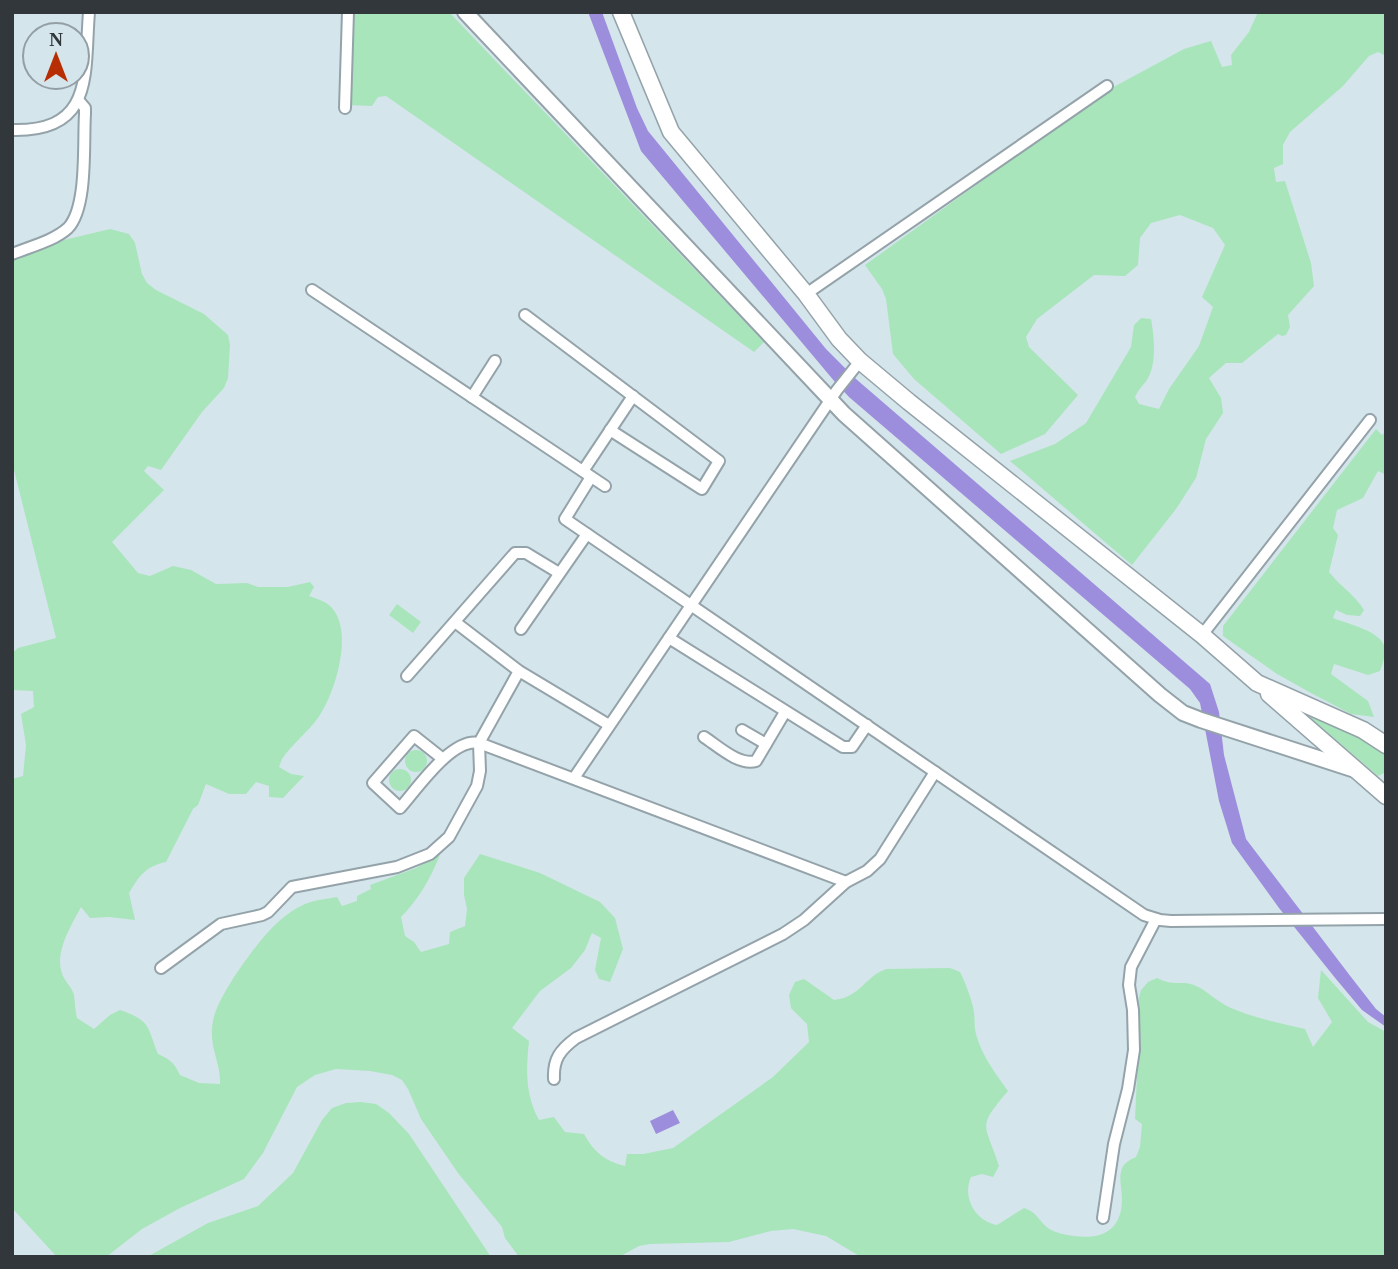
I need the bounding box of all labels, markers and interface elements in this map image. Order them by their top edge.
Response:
north arrow [21,21,91,91]
text: N [49,29,63,50]

